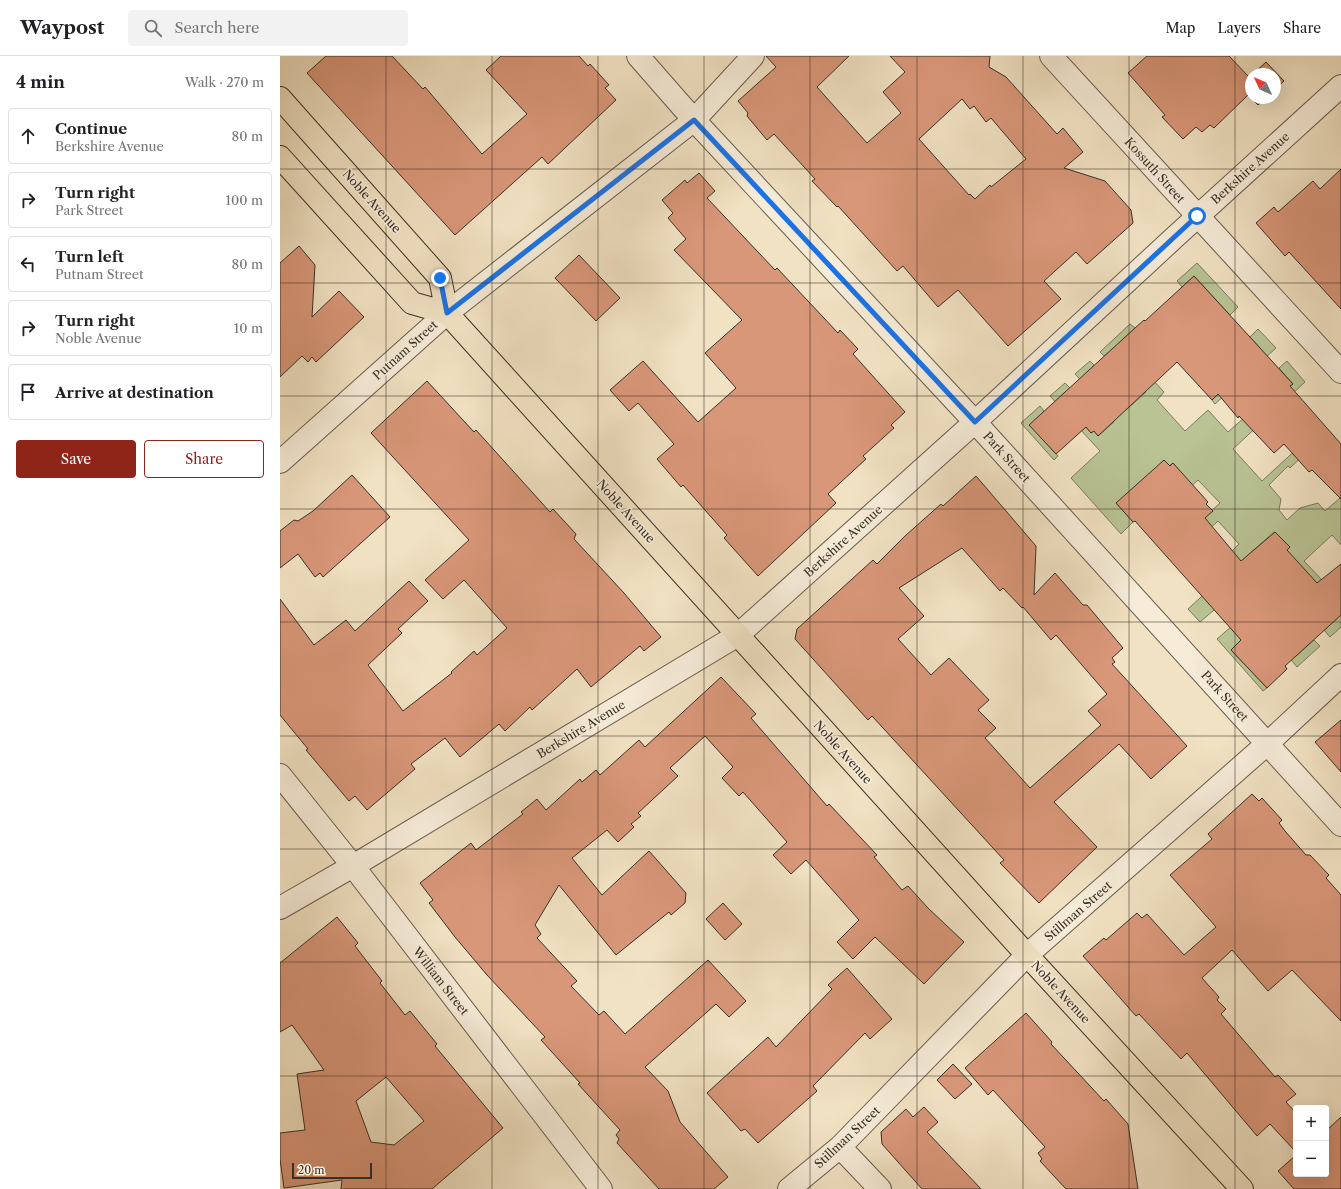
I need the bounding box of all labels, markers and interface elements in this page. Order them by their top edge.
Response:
search box [128,10,408,46]
text: Waypost [20,16,104,39]
icon: search [142,17,164,39]
text: Search here [174,18,259,37]
text: Map [1165,19,1195,37]
text: Layers [1217,19,1261,37]
text: Share [1283,19,1321,37]
north arrow [1245,68,1281,104]
text: 4 min [16,72,65,92]
text: Walk · 270 m [185,74,264,90]
text: Continue [55,119,127,138]
icon: ahead [17,125,39,147]
text: 80 m [231,128,263,144]
street label: Berkshire Avenue [1208,129,1293,207]
street label: Kossuth Street [1122,134,1189,206]
text: Berkshire Avenue [55,138,164,154]
street label: Noble Avenue [340,166,404,236]
text: Turn right [55,183,135,202]
icon: right [17,189,39,211]
text: 100 m [225,192,263,208]
text: Park Street [55,202,123,218]
route start [1188,207,1206,225]
text: Turn left [55,247,124,266]
icon: left [17,253,39,275]
text: 80 m [231,256,263,272]
text: Putnam Street [55,266,144,282]
route end [431,269,449,287]
text: Turn right [55,311,135,330]
icon: right [17,317,39,339]
street label: Putnam Street [370,317,441,383]
text: 10 m [234,320,263,336]
text: Noble Avenue [55,330,142,346]
icon: arrive [17,381,39,403]
text: Arrive at destination [55,383,214,402]
street label: Park Street [980,429,1034,486]
button: Save [16,440,136,478]
button: Share [144,440,264,478]
street label: Noble Avenue [594,476,658,546]
street label: Berkshire Avenue [801,502,886,580]
street label: Park Street [1198,668,1252,725]
street label: Berkshire Avenue [534,697,628,761]
street label: Noble Avenue [811,717,875,787]
street label: Stillman Street [1041,877,1115,944]
street label: William Street [409,943,473,1019]
street label: Noble Avenue [1028,958,1094,1027]
street label: Stillman Street [811,1102,884,1171]
map controls [1293,1105,1329,1177]
button: + [1293,1105,1329,1141]
button: − [1293,1141,1329,1177]
scale bar [292,1161,372,1180]
text: 20 m [298,1163,324,1177]

